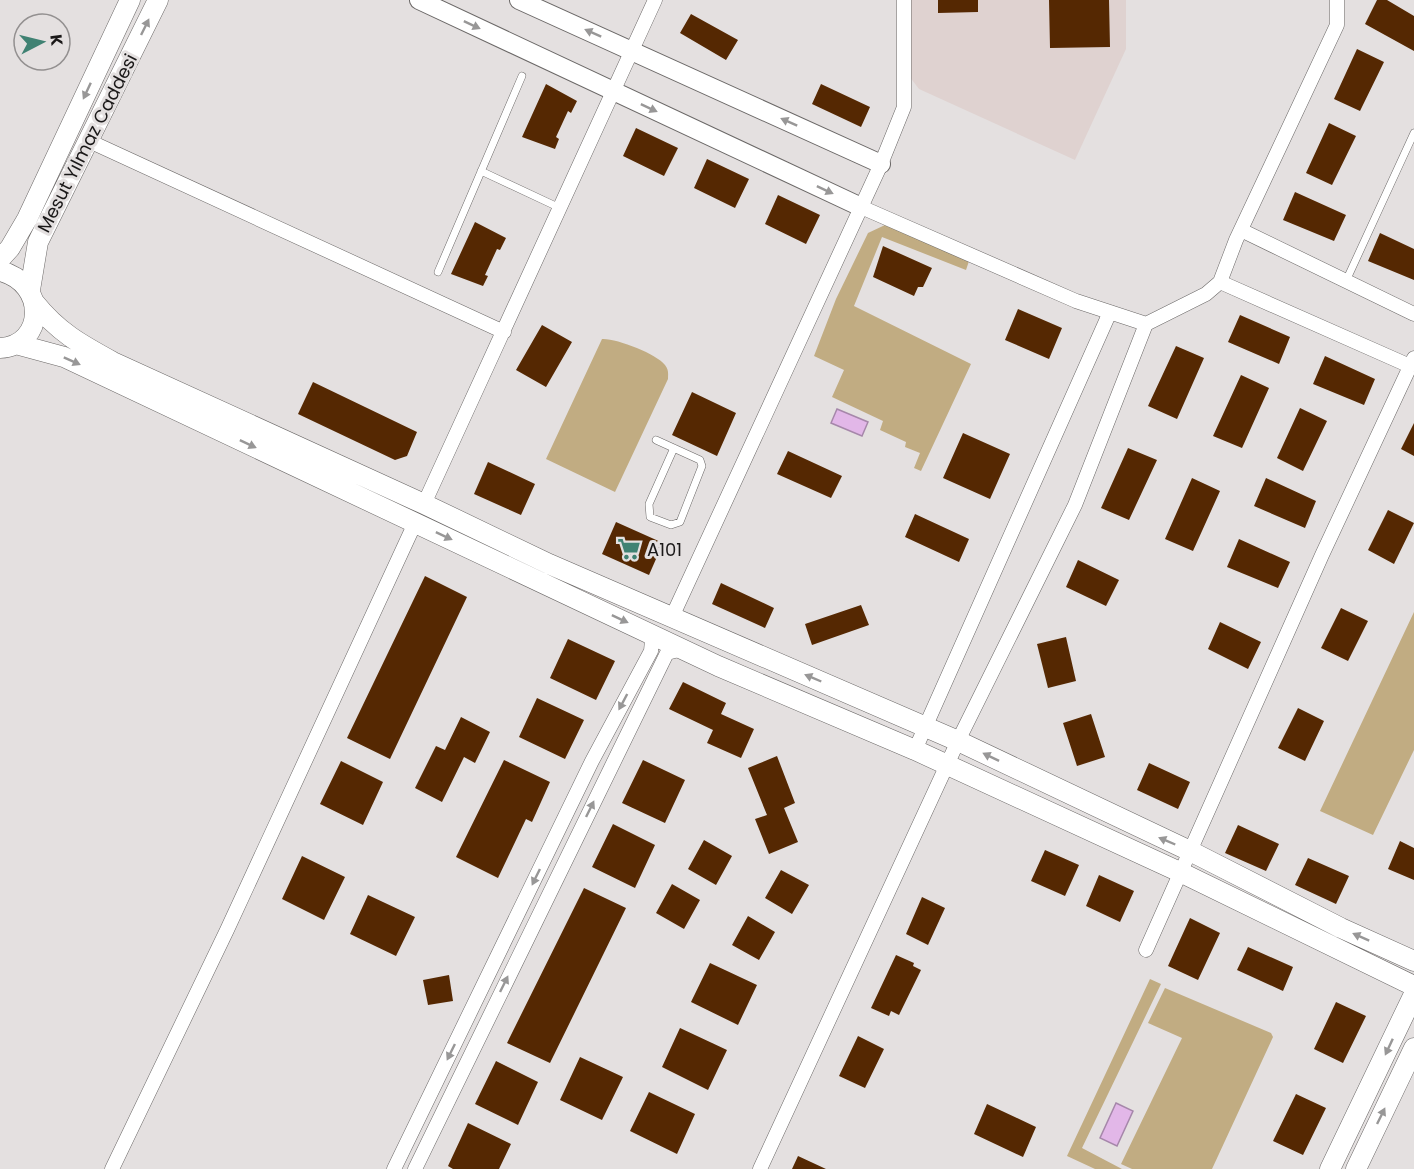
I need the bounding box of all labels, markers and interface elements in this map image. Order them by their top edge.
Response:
north arrow [12,12,72,72]
one-way arrow [141,18,150,35]
one-way arrow [464,21,481,30]
one-way arrow [584,29,601,38]
text: K [44,33,68,47]
street label: Mesut Yılmaz Caddesi [31,49,143,237]
one-way arrow [83,82,92,99]
one-way arrow [640,103,657,112]
one-way arrow [781,118,798,127]
one-way arrow [817,186,834,195]
one-way arrow [63,357,80,366]
one-way arrow [240,440,257,449]
one-way arrow [435,532,452,541]
supermarket icon: A101 [616,536,642,562]
place label: A101 [647,537,682,562]
one-way arrow [612,615,629,624]
one-way arrow [804,674,821,683]
one-way arrow [619,694,628,711]
one-way arrow [983,753,1000,762]
one-way arrow [585,800,595,817]
one-way arrow [1158,836,1176,846]
one-way arrow [531,868,541,885]
one-way arrow [1351,932,1369,942]
one-way arrow [500,975,509,992]
one-way arrow [1384,1038,1393,1055]
one-way arrow [446,1044,455,1061]
one-way arrow [1376,1108,1386,1125]

